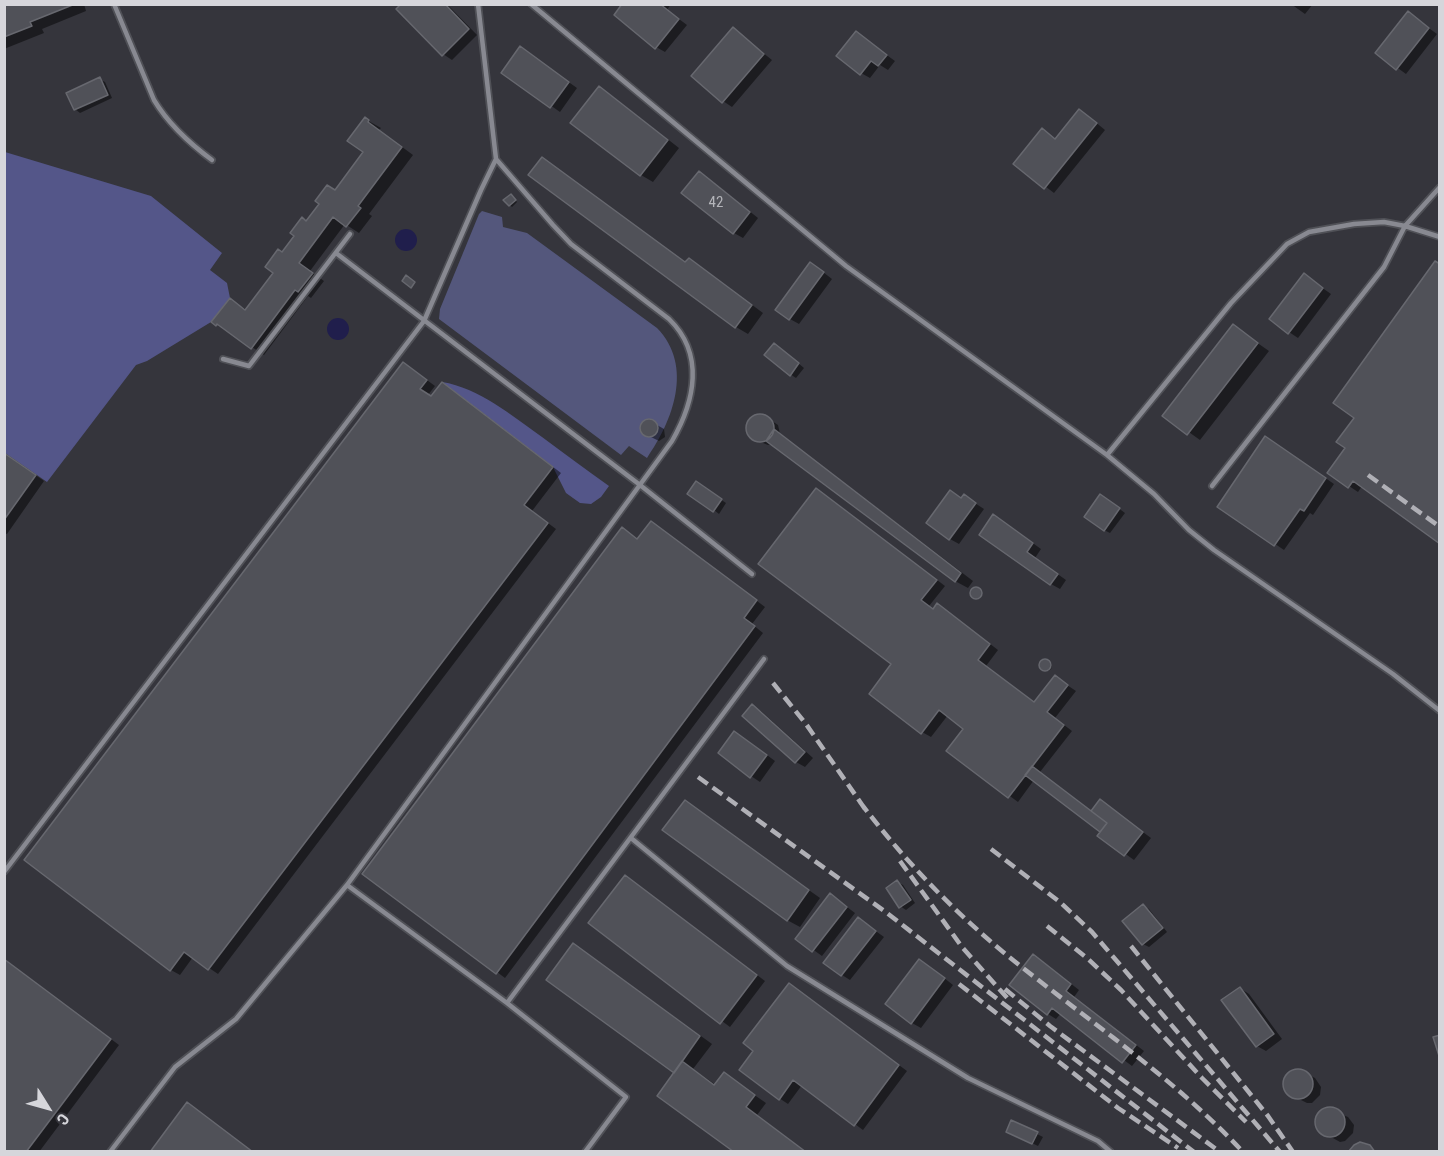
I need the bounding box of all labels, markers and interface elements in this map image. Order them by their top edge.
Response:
house number: 42 [709,194,723,212]
north arrow [18,1078,78,1138]
text: С [52,1110,73,1128]

